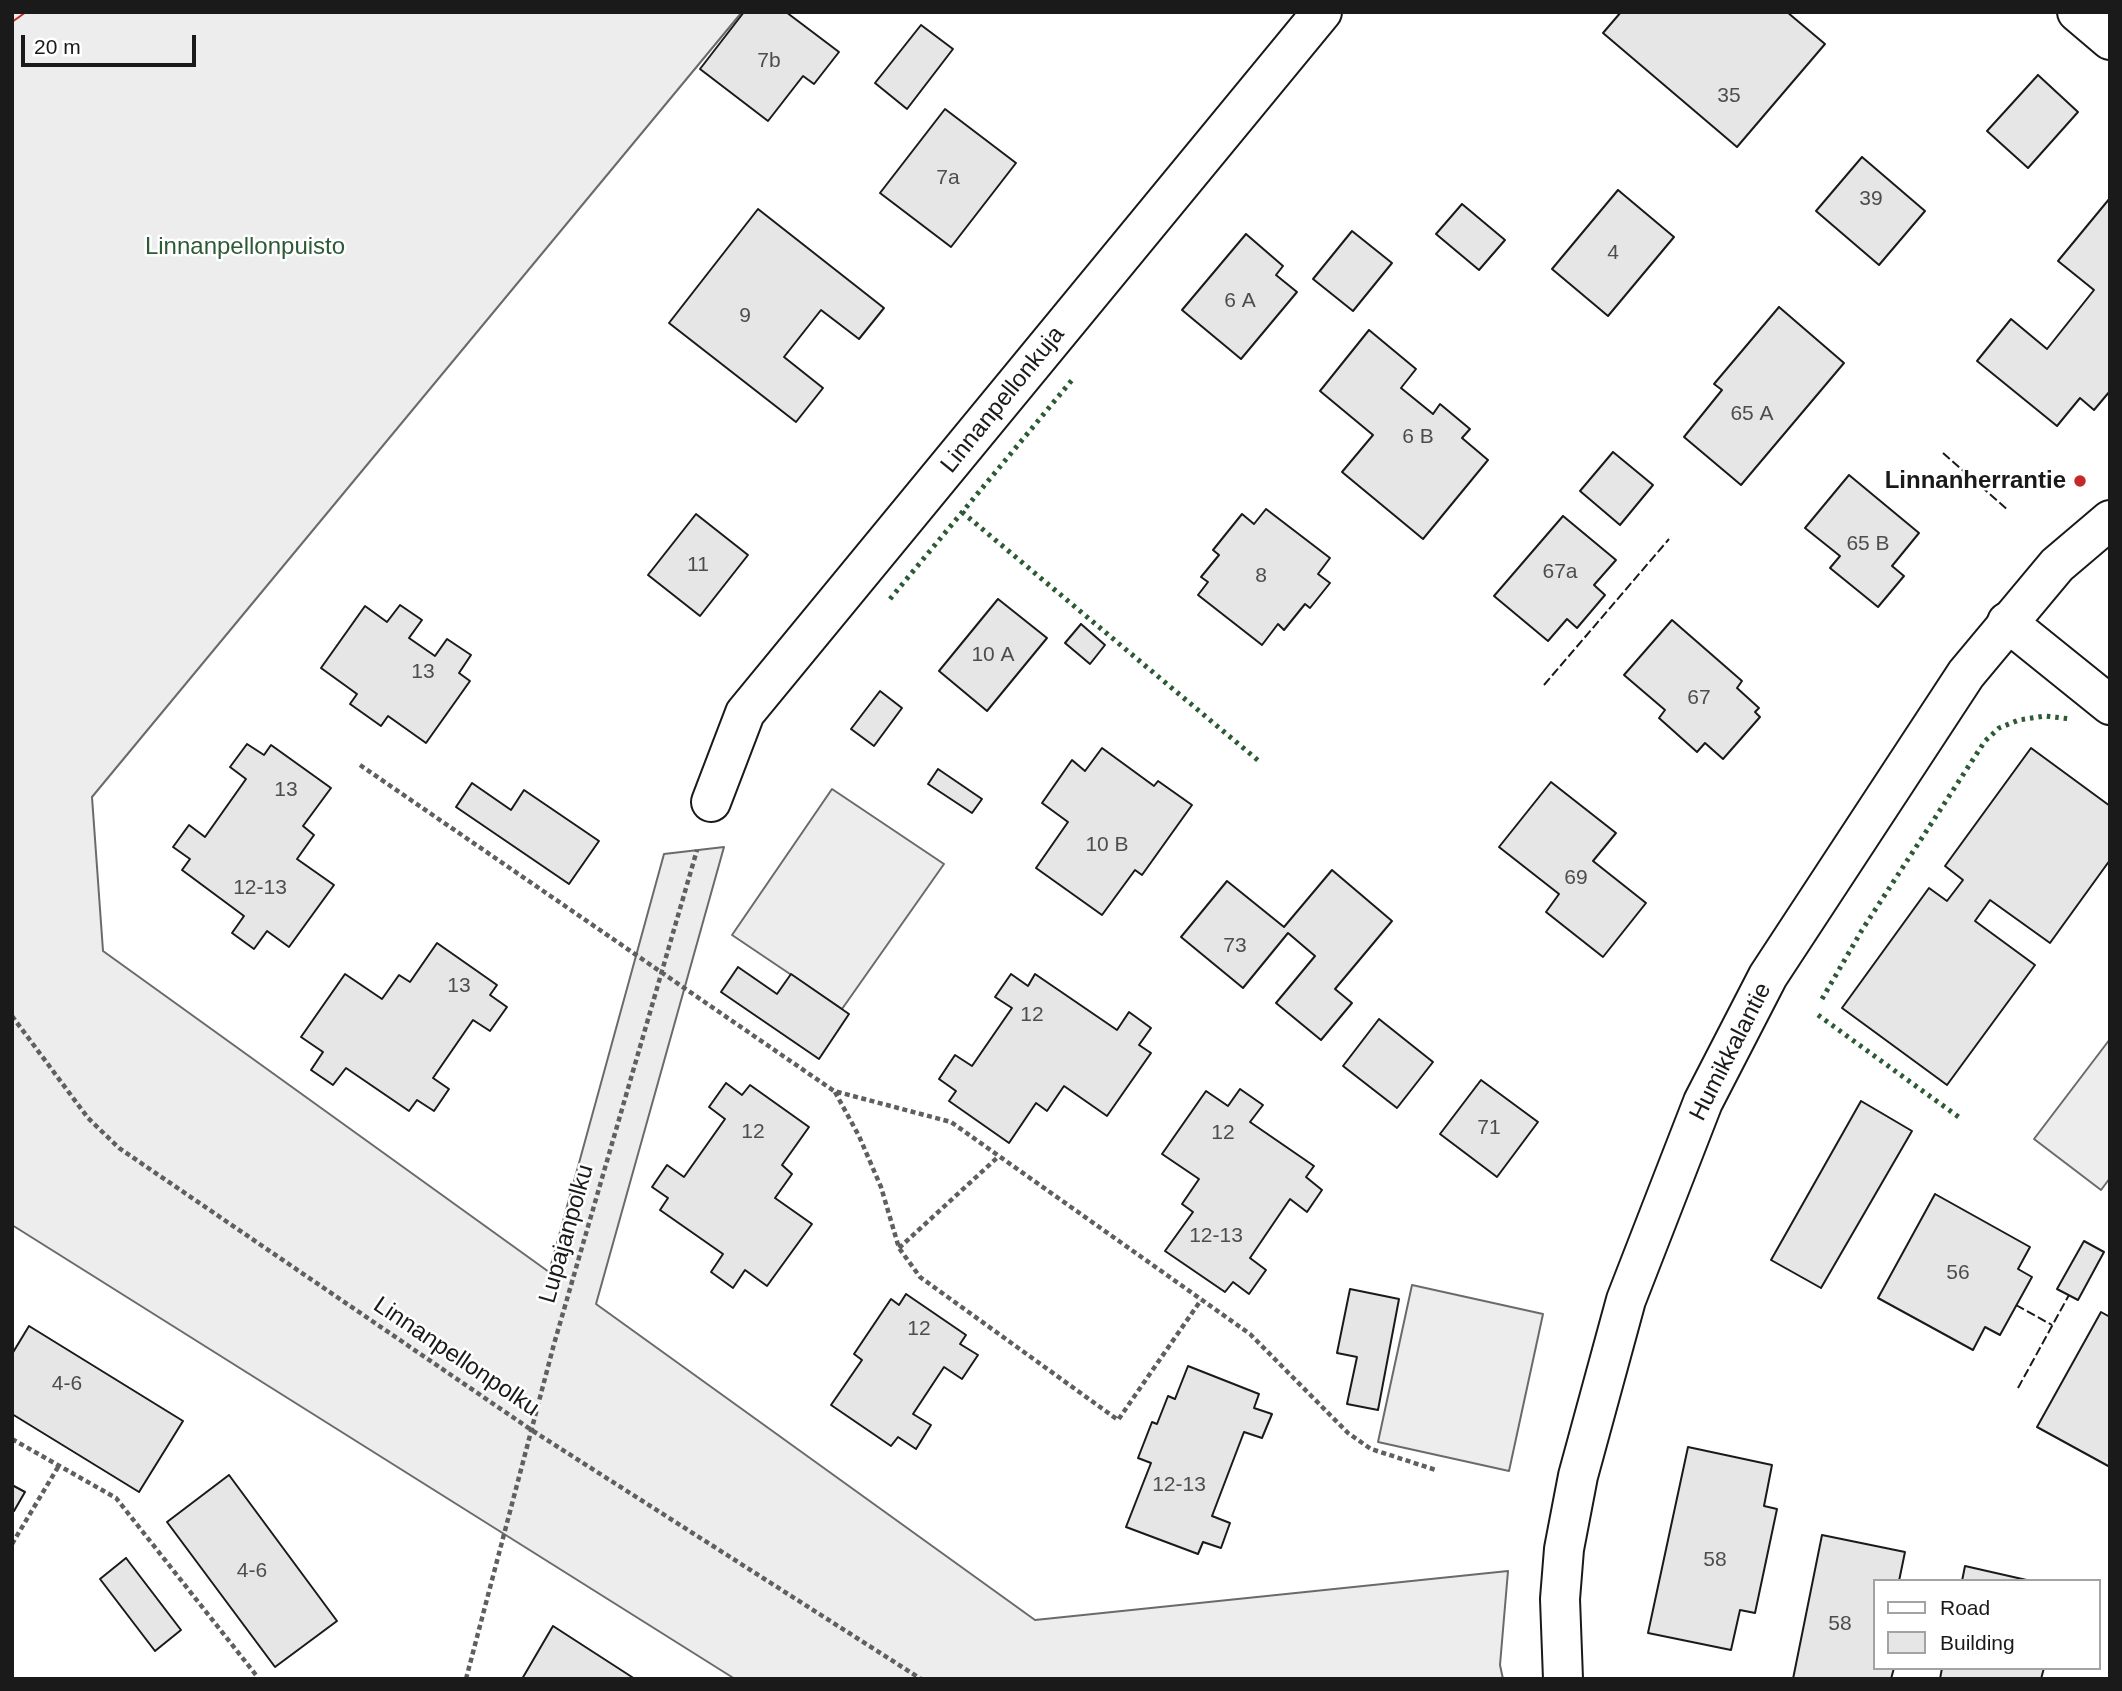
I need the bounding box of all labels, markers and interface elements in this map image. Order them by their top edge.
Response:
scale bar [24,21,200,65]
text: 20 m [34,35,81,58]
house number: 7b [757,48,781,74]
house number: 35 [1717,83,1741,109]
house number: 7a [936,165,960,191]
house number: 39 [1859,186,1883,212]
park label: Linnanpellonpuisto [145,233,345,261]
house number: 4 [1607,240,1619,266]
house number: 6 A [1224,288,1256,314]
house number: 9 [739,303,751,329]
street label: Linnanpellonkuja [935,321,1071,479]
house number: 65 A [1730,401,1774,427]
house number: 6 B [1402,424,1434,450]
place label: Linnanherrantie [1885,467,2066,495]
marker: Linnanherrantie [2072,473,2088,489]
house number: 65 B [1846,531,1890,557]
house number: 11 [687,552,709,578]
house number: 67a [1542,559,1578,585]
house number: 8 [1255,563,1267,589]
house number: 10 A [971,642,1015,668]
house number: 13 [411,659,435,685]
house number: 67 [1687,685,1711,711]
house number: 13 [274,777,298,803]
house number: 10 B [1085,832,1129,858]
house number: 69 [1564,865,1588,891]
house number: 12-13 [233,875,287,901]
house number: 73 [1223,933,1247,959]
house number: 13 [447,973,471,999]
street label: Humikkalantie [1684,978,1778,1126]
house number: 12 [1020,1002,1044,1028]
house number: 71 [1477,1115,1501,1141]
house number: 12 [741,1119,765,1145]
house number: 12 [1211,1120,1235,1146]
street label: Lupajanpolku [533,1161,601,1307]
house number: 12-13 [1189,1223,1243,1249]
house number: 56 [1946,1260,1970,1286]
street label: Linnanpellonpolku [368,1291,544,1423]
house number: 12 [907,1316,931,1342]
house number: 4-6 [52,1371,82,1397]
house number: 12-13 [1152,1472,1206,1498]
house number: 58 [1703,1547,1727,1573]
house number: 4-6 [237,1558,267,1584]
legend [1874,1579,2101,1670]
text: Road [1940,1596,1990,1619]
house number: 58 [1828,1611,1852,1637]
text: Building [1940,1631,2015,1654]

